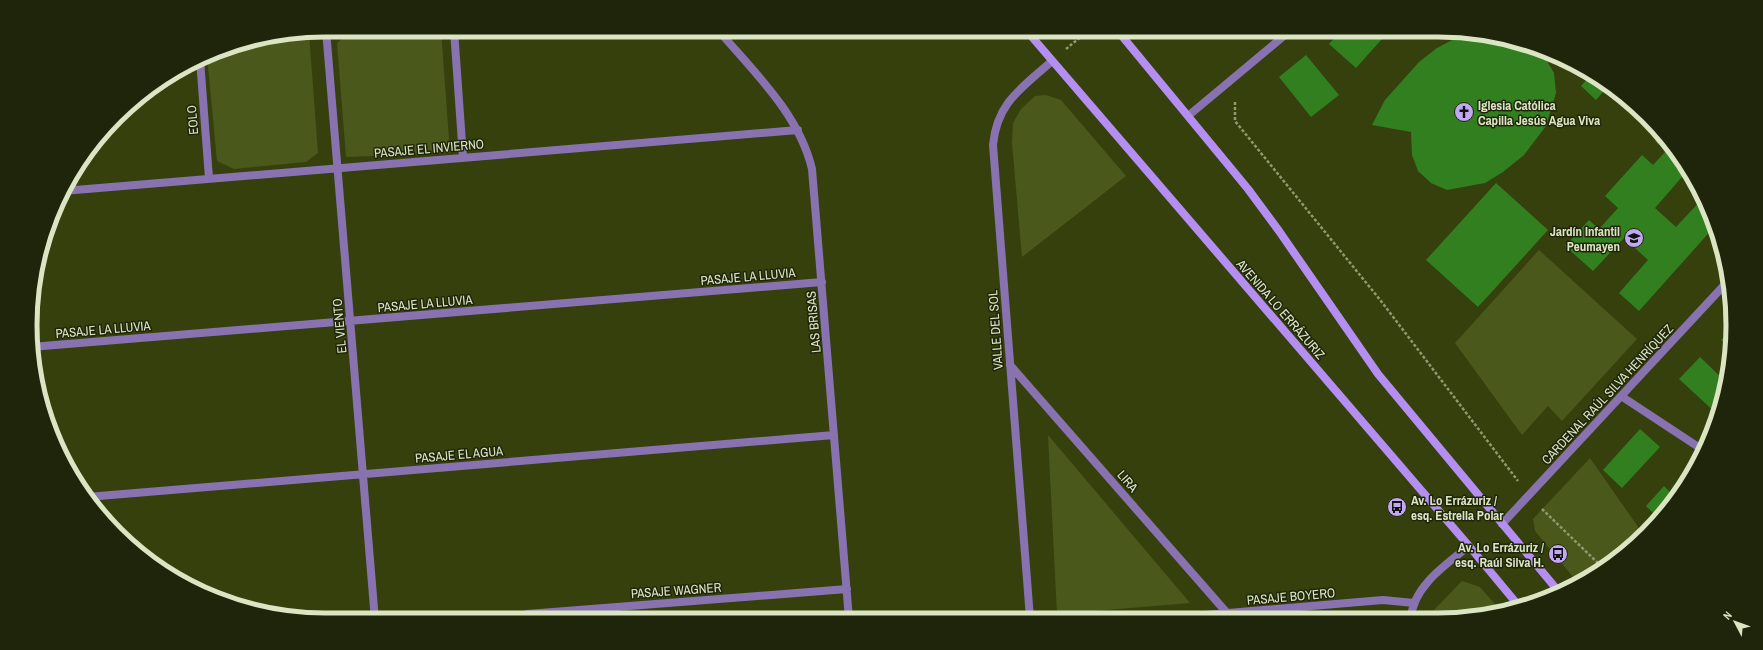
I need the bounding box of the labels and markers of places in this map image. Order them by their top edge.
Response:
place label: Iglesia Católica Capilla Jesús Agua Viva [1478,97,1600,129]
church icon: Iglesia Católica Capilla Jesús Agua Viva [1453,101,1475,123]
place label: Jardín Infantil Peumayen [1550,223,1620,255]
school or university icon: Jardín Infantil Peumayen [1623,227,1645,249]
place label: Av. Lo Errázuriz / esq. Estrella Polar [1411,492,1504,524]
bus stop icon: Av. Lo Errázuriz / esq. Estrella Polar [1386,496,1408,518]
place label: Av. Lo Errázuriz / esq. Raúl Silva H. [1455,539,1544,571]
bus stop icon: Av. Lo Errázuriz / esq. Raúl Silva H. [1547,543,1569,565]

